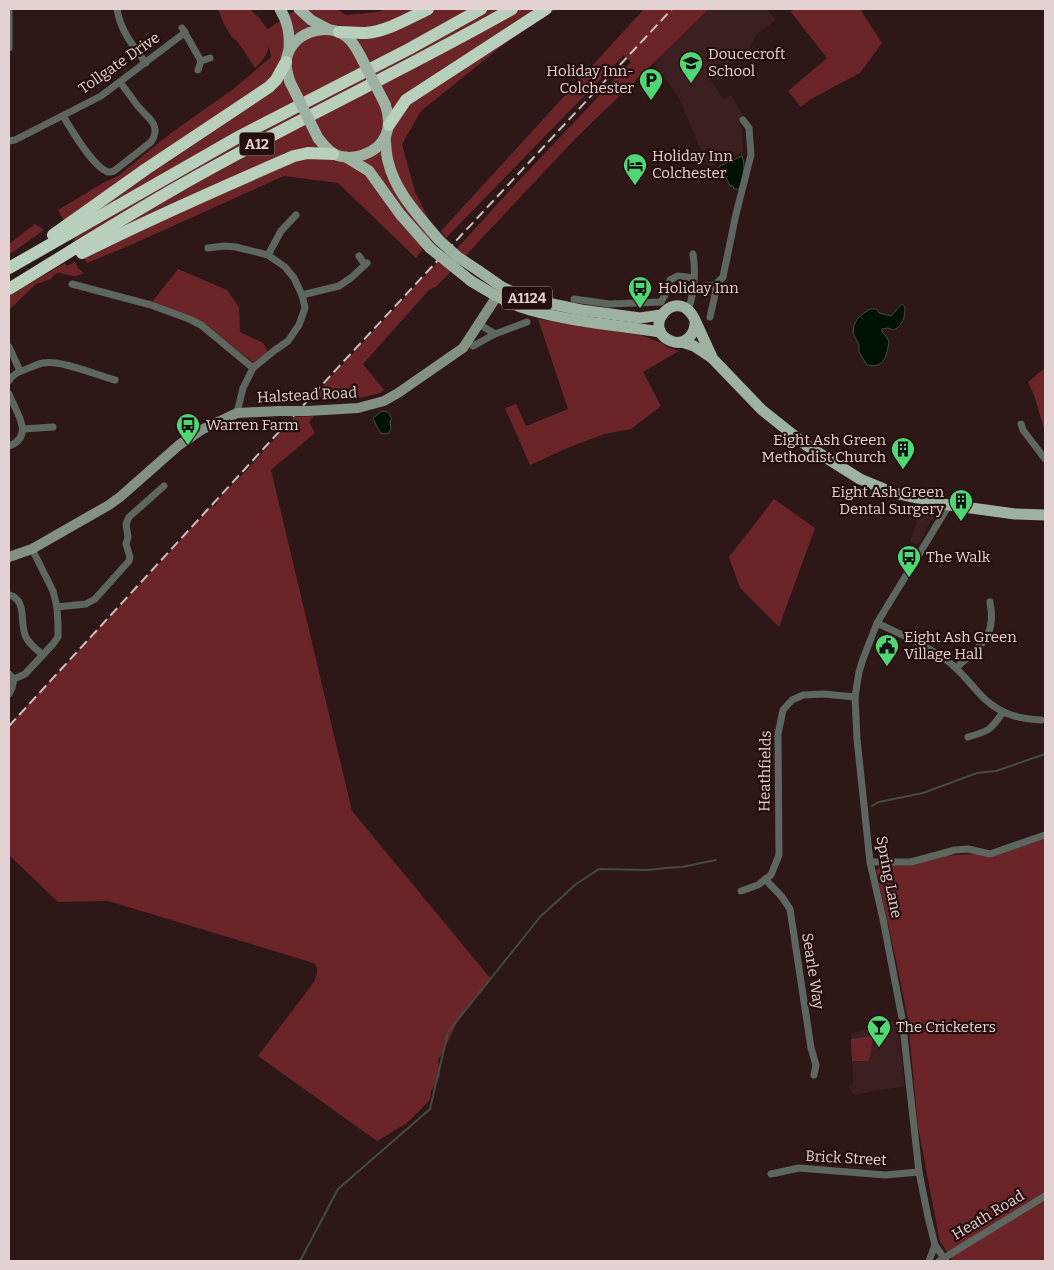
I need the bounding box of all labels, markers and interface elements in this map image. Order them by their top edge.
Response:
street label: Tollgate Drive [75,28,163,98]
place label: Doucecroft School [708,45,786,80]
school or university icon: Doucecroft School [678,50,704,84]
place label: Holiday Inn- Colchester [546,62,634,97]
parking icon: Holiday Inn- Colchester [638,67,664,101]
road number: A12 [240,132,274,156]
place label: Holiday Inn Colchester [652,147,733,182]
hotel icon: Holiday Inn Colchester [622,152,648,186]
bus stop icon: Holiday Inn [627,275,653,309]
place label: Holiday Inn [658,279,739,297]
road number: A1124 [502,286,552,310]
street label: Halstead Road [256,383,358,407]
bus stop icon: Warren Farm [175,412,201,446]
place label: Warren Farm [206,416,299,434]
place label: Eight Ash Green Methodist Church [762,431,887,466]
building icon: Eight Ash Green Methodist Church [890,436,916,470]
place label: Eight Ash Green Dental Surgery [831,483,944,518]
building icon: Eight Ash Green Dental Surgery [948,488,974,522]
bus stop icon: The Walk [896,544,922,578]
place label: The Walk [926,548,991,566]
place label: Eight Ash Green Village Hall [904,628,1017,663]
public building icon: Eight Ash Green Village Hall [874,633,900,667]
street label: Heathfields [755,730,775,812]
street label: Spring Lane [872,834,906,920]
street label: Searle Way [798,932,828,1010]
bar icon: The Cricketers [866,1014,892,1048]
place label: The Cricketers [896,1018,996,1036]
street label: Brick Street [805,1147,888,1169]
street label: Heath Road [949,1186,1027,1244]

